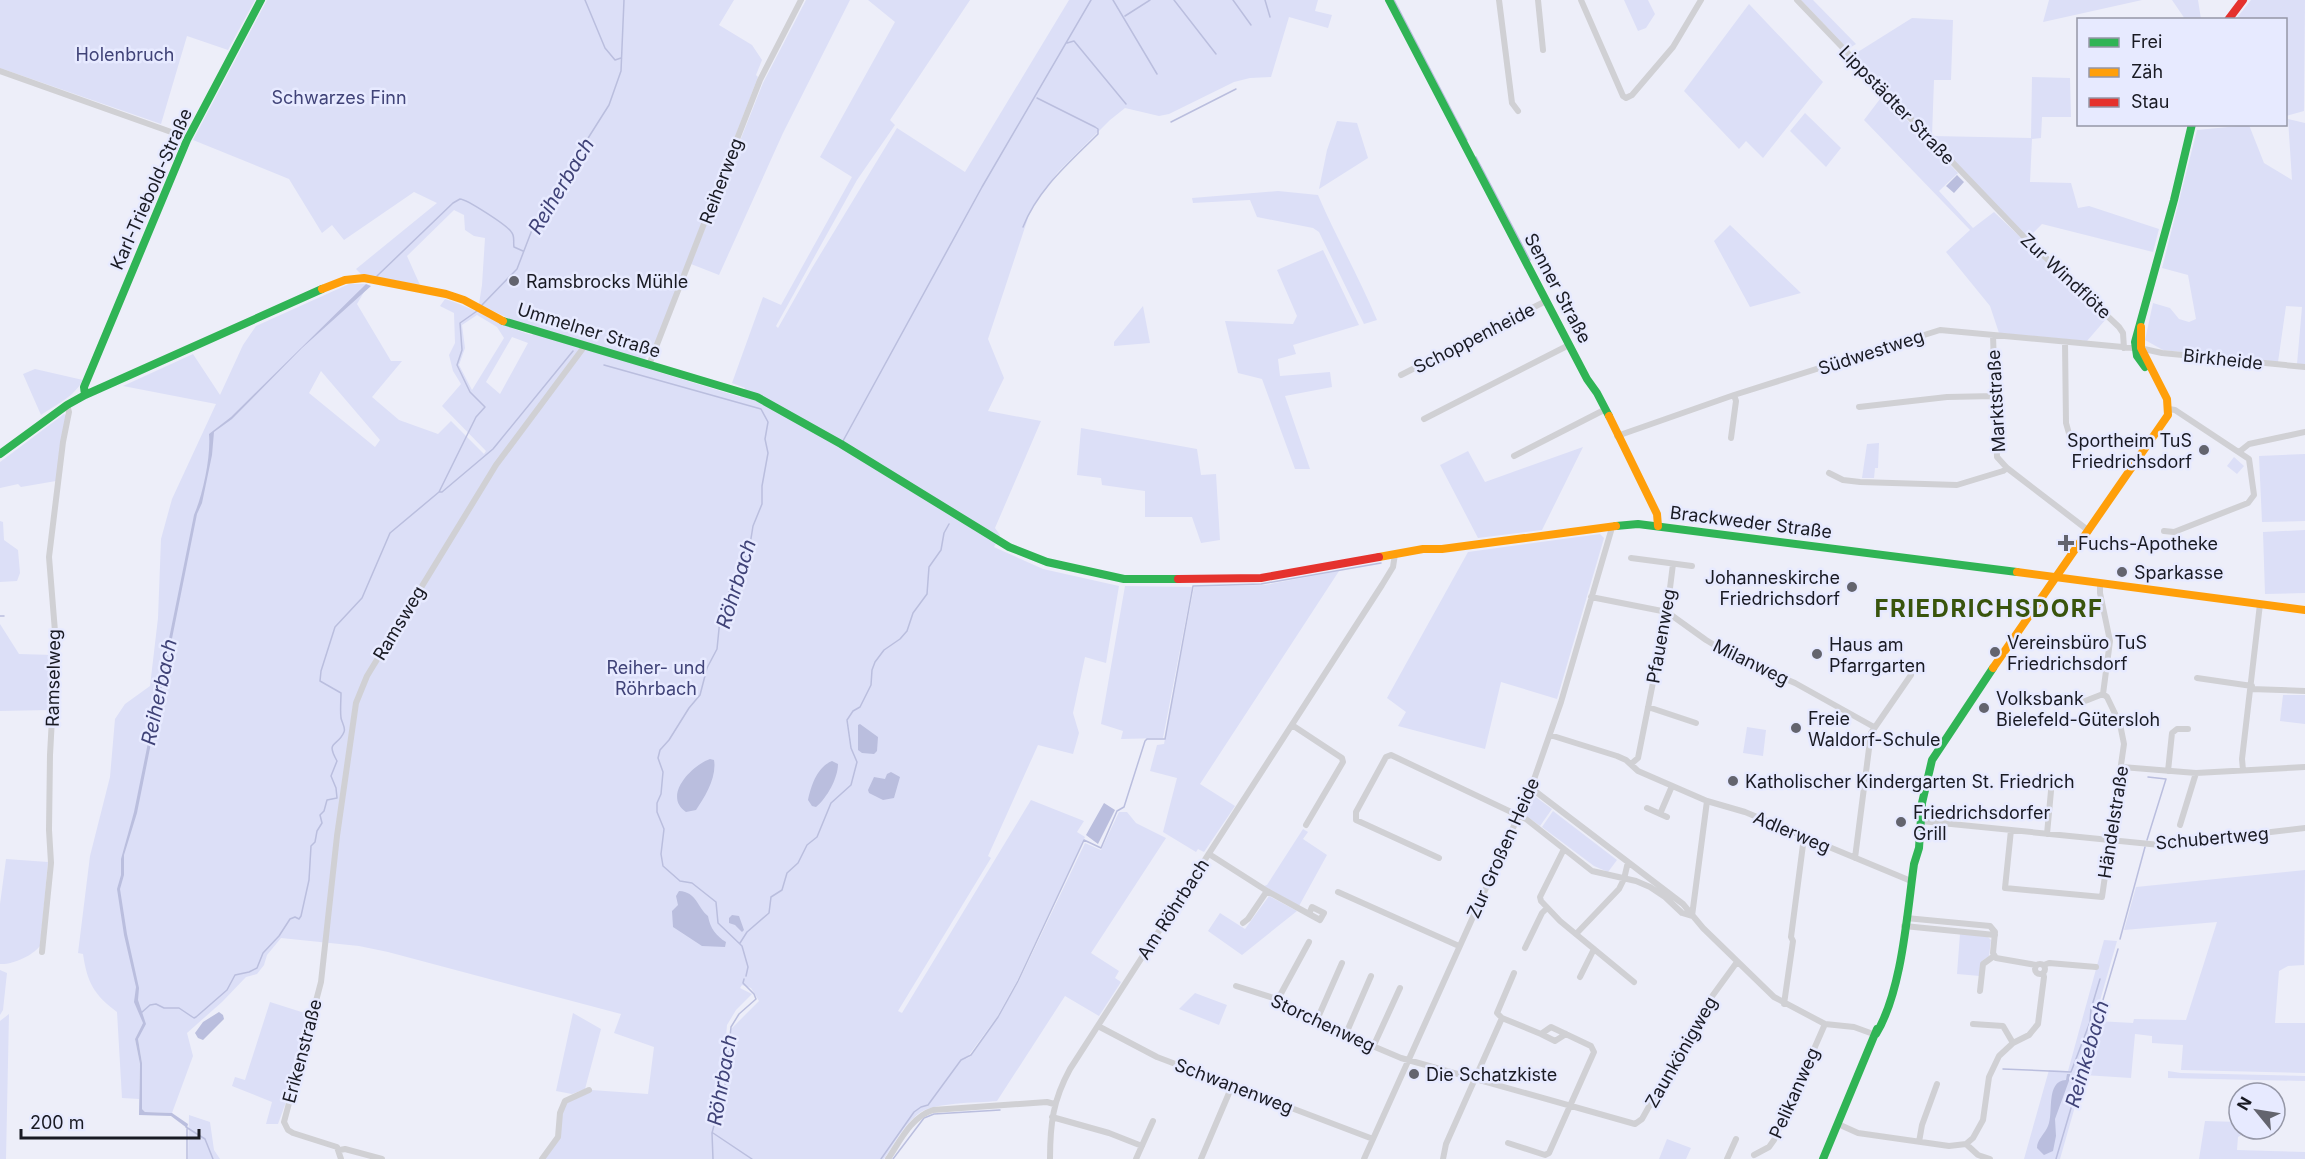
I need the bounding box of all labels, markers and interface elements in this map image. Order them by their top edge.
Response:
legend [2077,18,2287,126]
text: Frei [2131,31,2162,52]
street label: Lippstädter Straße [1835,41,1959,169]
park label: Holenbruch [75,44,175,65]
text: Zäh [2131,61,2163,82]
park label: Schwarzes Finn [271,87,407,108]
text: Stau [2131,91,2169,112]
street label: Karl-Triebold-Straße [106,105,196,273]
water label: Reiherbach [523,134,599,238]
street label: Reiherweg [695,135,747,227]
street label: Senner Straße [1520,229,1596,347]
street label: Zur Windflöte [2017,229,2115,323]
place label: Ramsbrocks Mühle [526,271,688,292]
marker: Ramsbrocks Mühle [507,274,521,288]
street label: Ummelner Straße [515,298,663,362]
street label: Schoppenheide [1410,298,1538,378]
street label: Südwestweg [1816,325,1926,379]
street label: Birkheide [2182,344,2264,374]
street label: Marktstraße [1983,349,2009,453]
place label: Sportheim TuS Friedrichsdorf [2067,430,2192,472]
marker: Sportheim TuS Friedrichsdorf [2197,443,2211,457]
street label: Brackweder Straße [1669,502,1833,542]
place label: Fuchs-Apotheke [2078,533,2218,554]
water label: Röhrbach [711,536,761,632]
marker: Fuchs-Apotheke [2059,536,2073,550]
place label: Sparkasse [2134,562,2223,583]
marker: Sparkasse [2115,565,2129,579]
place label: Johanneskirche Friedrichsdorf [1705,567,1840,609]
marker: Johanneskirche Friedrichsdorf [1845,580,1859,594]
street label: Ramsweg [369,582,429,664]
street label: Pfauenweg [1642,587,1680,685]
district label: FRIEDRICHSDORF [1874,594,2104,623]
street label: Ramselweg [42,629,64,727]
place label: Vereinsbüro TuS Friedrichsdorf [2007,632,2147,674]
place label: Haus am Pfarrgarten [1829,634,1926,676]
street label: Milanweg [1710,635,1792,689]
water label: Reiherbach [136,637,182,747]
marker: Vereinsbüro TuS Friedrichsdorf [1988,645,2002,659]
marker: Haus am Pfarrgarten [1810,647,1824,661]
park label: Reiher- und Röhrbach [606,657,706,699]
place label: Volksbank Bielefeld-Gütersloh [1996,688,2160,730]
marker: Volksbank Bielefeld-Gütersloh [1977,701,1991,715]
place label: Freie Waldorf-Schule [1808,708,1941,750]
marker: Freie Waldorf-Schule [1789,721,1803,735]
street label: Händelstraße [2094,764,2132,880]
place label: Katholischer Kindergarten St. Friedrich [1745,771,2075,792]
marker: Katholischer Kindergarten St. Friedrich [1726,774,1740,788]
street label: Zur Großen Heide [1463,775,1543,921]
place label: Friedrichsdorfer Grill [1913,802,2050,844]
street label: Adlerweg [1751,806,1833,858]
marker: Friedrichsdorfer Grill [1894,815,1908,829]
street label: Schubertweg [2154,823,2270,853]
street label: Am Röhrbach [1133,855,1213,963]
street label: Storchenweg [1268,990,1378,1056]
street label: Zaunkönigweg [1641,993,1721,1111]
street label: Erikenstraße [278,997,326,1105]
water label: Reinkebach [2060,998,2114,1110]
water label: Röhrbach [702,1033,742,1127]
street label: Pelikanweg [1765,1044,1823,1142]
street label: Schwanenweg [1172,1054,1296,1118]
place label: Die Schatzkiste [1426,1064,1557,1085]
marker: Die Schatzkiste [1407,1067,1421,1081]
north arrow [2227,1081,2287,1141]
text: N [2232,1093,2256,1114]
scale bar [21,1102,200,1140]
text: 200 m [30,1112,85,1133]

